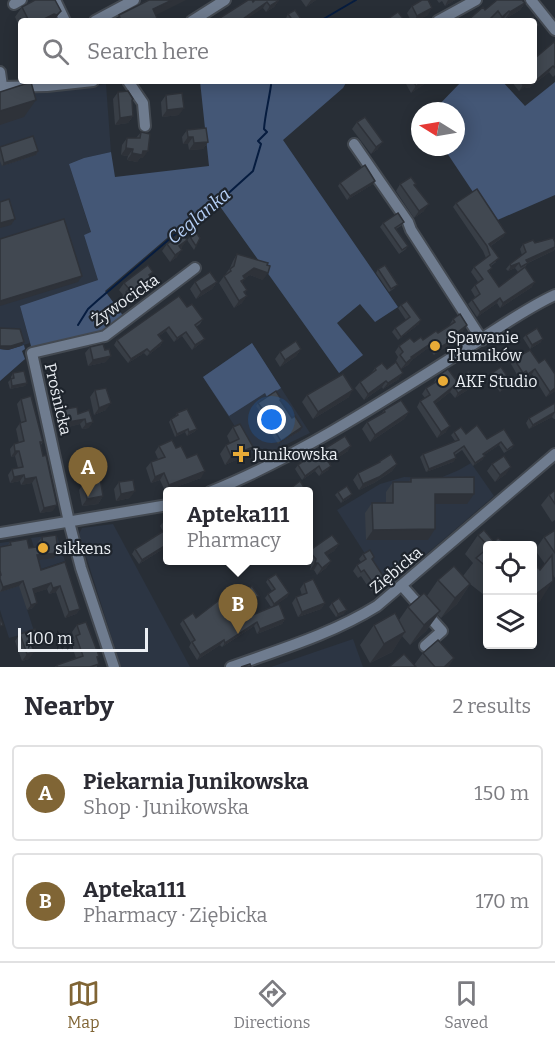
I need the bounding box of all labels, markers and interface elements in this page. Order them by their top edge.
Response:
search box [18,18,537,84]
icon: search [39,35,72,68]
text: Search here [87,38,209,65]
north arrow [411,102,465,156]
water label: Ceglanka [163,183,235,249]
street label: Żywocicka [88,270,163,330]
place label: Spawanie Tłumików [447,328,522,365]
marker: Spawanie Tłumików [428,339,442,353]
street label: Prośnicka [40,361,76,437]
place label: AKF Studio [455,372,537,391]
marker: AKF Studio [436,374,450,388]
your location [257,405,286,434]
place label: Junikowska [252,445,338,464]
marker: Junikowska [234,447,248,461]
pin: A [68,448,107,497]
popup [163,487,313,565]
text: Apteka111 [187,501,289,528]
text: Pharmacy [187,528,281,552]
place label: sikkens [55,539,111,558]
marker: sikkens [36,541,50,555]
map controls [483,541,537,649]
button: locate [483,541,537,595]
street label: Ziębicka [366,542,426,597]
pin: B [218,584,258,634]
button: layers [483,595,537,649]
scale bar [18,625,148,652]
text: 100 m [27,629,72,648]
text: Nearby [24,691,114,722]
text: 2 results [452,694,531,718]
text: Piekarnia Junikowska [83,768,309,795]
text: A [38,781,53,805]
text: 150 m [474,781,529,805]
text: Shop · Junikowska [83,795,249,819]
text: Apteka111 [83,876,186,903]
text: B [39,889,52,913]
text: 170 m [476,889,529,913]
text: Pharmacy · Ziębicka [83,903,268,927]
tab: Map [67,977,100,1032]
tab: Directions [234,977,311,1032]
tab: Saved [444,977,488,1032]

